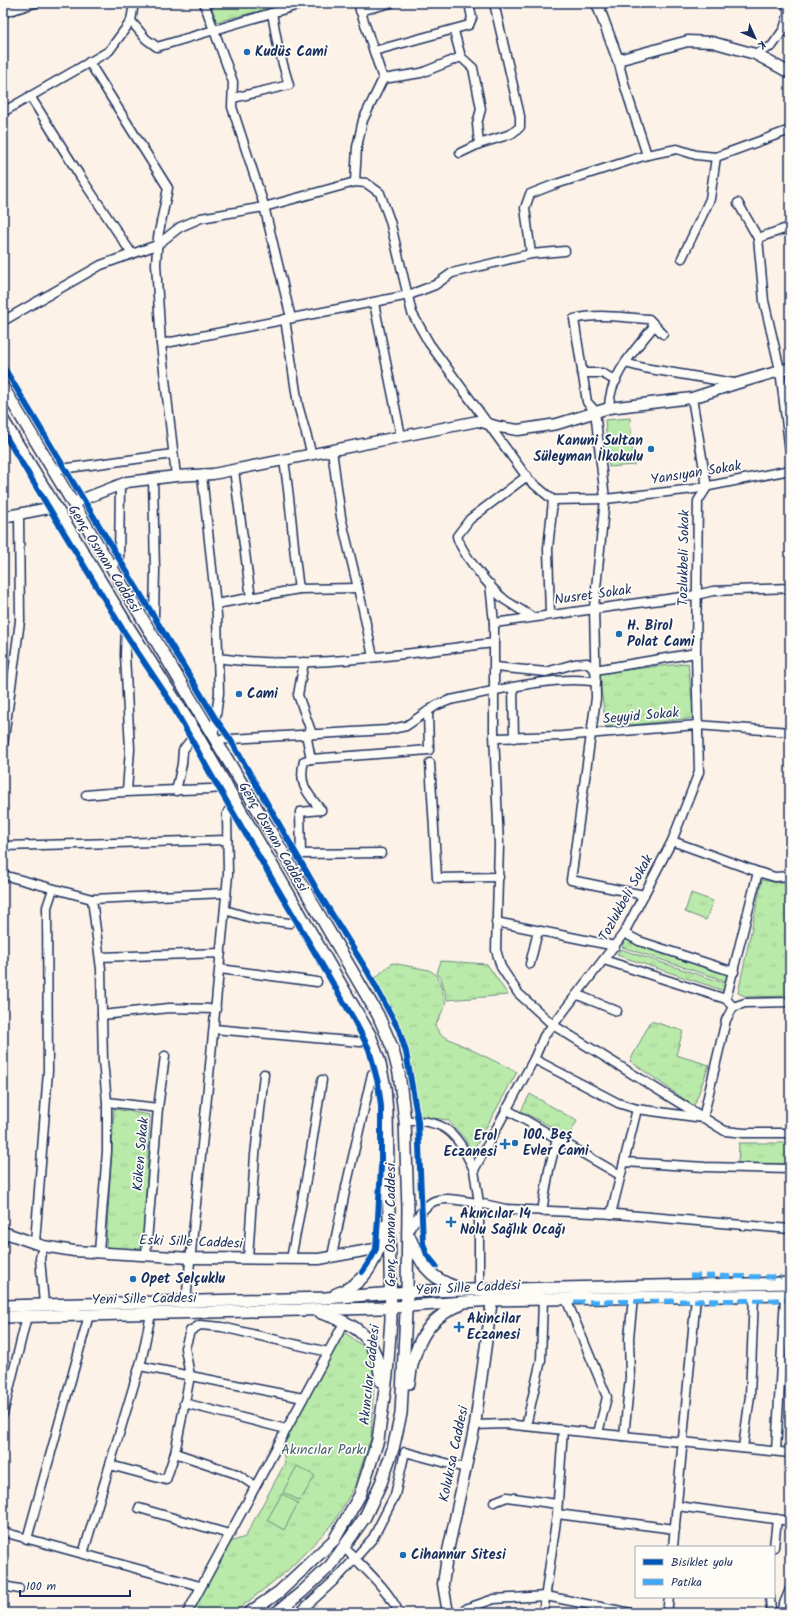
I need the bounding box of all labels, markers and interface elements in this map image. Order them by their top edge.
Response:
north arrow [735,18,775,58]
text: K [752,36,770,53]
place label: Kudüs Cami [255,41,328,63]
marker: Kudüs Cami [242,47,252,57]
place label: Kanuni Sultan Süleyman İlkokulu [533,430,643,468]
marker: Kanuni Sultan Süleyman İlkokulu [646,444,656,454]
street label: Yansıyan Sokak [649,455,743,491]
street label: Genç Osman Caddesi [62,501,147,618]
street label: Tozlukbeli Sokak [672,509,696,606]
street label: Nusret Sokak [553,579,633,611]
place label: H. Birol Polat Cami [627,615,695,653]
marker: H. Birol Polat Cami [614,629,624,639]
place label: Cami [247,683,278,705]
marker: Cami [234,689,244,699]
street label: Seyyid Sokak [602,702,680,730]
street label: Genç Osman Caddesi [232,778,314,897]
street label: Tozlukbeli Sokak [593,850,659,945]
street label: Köken Sokak [127,1116,155,1192]
place label: 100. Beş Evler Cami [523,1124,589,1162]
place label: Erol Eczanesi [444,1125,497,1163]
marker: 100. Beş Evler Cami [510,1138,520,1148]
marker: Erol Eczanesi [500,1139,510,1149]
street label: Genç Osman Caddesi [380,1162,402,1287]
place label: Akıncılar 14 Nolu Sağlık Ocağı [460,1203,565,1241]
marker: Akıncılar 14 Nolu Sağlık Ocağı [445,1216,457,1228]
street label: Eski Sille Caddesi [139,1229,244,1255]
place label: Opet Selçuklu [141,1268,225,1290]
marker: Opet Selçuklu [128,1274,138,1284]
street label: Yeni Sille Caddesi [415,1274,522,1302]
street label: Yeni Sille Caddesi [91,1287,197,1311]
place label: Akincilar Eczanesi [467,1308,521,1346]
marker: Akincilar Eczanesi [454,1322,464,1332]
street label: Akıncılar Caddesi [354,1323,386,1426]
street label: Kolukısa Caddesi [433,1403,475,1504]
park label: Akıncılar Parkı [281,1439,367,1461]
place label: Cihannur Sitesi [411,1544,506,1566]
legend [635,1546,775,1598]
marker: Cihannur Sitesi [398,1550,408,1560]
text: Bisiklet yolu [671,1553,733,1572]
scale bar [20,1572,130,1598]
text: Patika [671,1573,702,1592]
text: 100 m [26,1577,57,1596]

